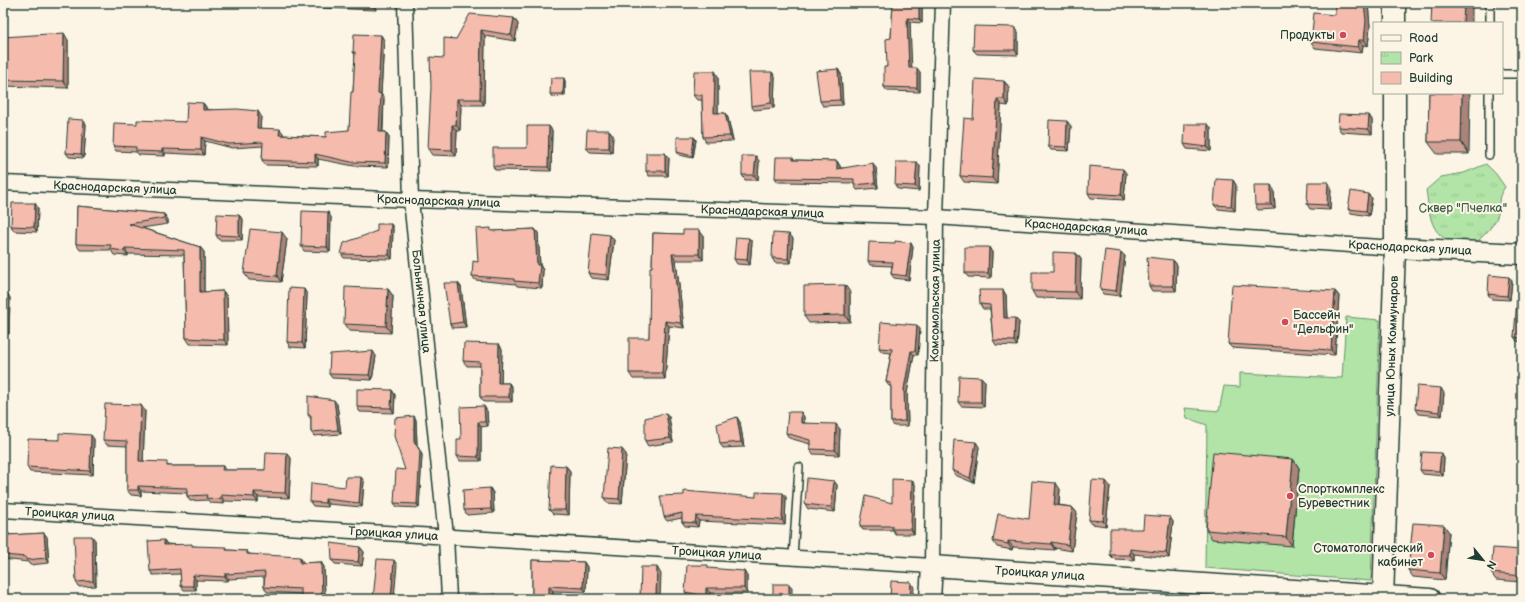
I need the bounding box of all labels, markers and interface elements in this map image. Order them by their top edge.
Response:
legend [1373,22,1503,94]
place label: Продукты [1280,28,1335,43]
marker: Продукты [1338,30,1348,40]
text: Road [1409,31,1438,46]
text: Park [1409,51,1433,66]
text: Building [1409,71,1453,86]
street label: Краснодарская улица [53,178,177,198]
street label: Краснодарская улица [376,191,501,210]
park label: Сквер "Пчелка" [1419,201,1507,216]
street label: Краснодарская улица [700,202,825,221]
street label: Краснодарская улица [1024,215,1148,239]
street label: Краснодарская улица [1348,237,1472,259]
street label: Комсомольская улица [927,239,943,362]
street label: Больничная улица [409,249,434,354]
street label: улица Юных Коммунаров [1382,275,1402,417]
place label: Бассейн "Дельфин" [1293,308,1353,337]
marker: Бассейн "Дельфин" [1280,317,1290,327]
place label: Cпорткомплекс Буревестник [1298,482,1385,511]
marker: Cпорткомплекс Буревестник [1285,491,1295,501]
street label: Троицкая улица [24,504,115,524]
street label: Троицкая улица [348,523,439,544]
north arrow [1463,540,1503,580]
place label: Стоматологический кабинет [1314,541,1423,570]
street label: Троицкая улица [671,543,762,563]
marker: Стоматологический кабинет [1426,550,1436,560]
text: N [1484,558,1499,572]
street label: Троицкая улица [994,563,1085,584]

